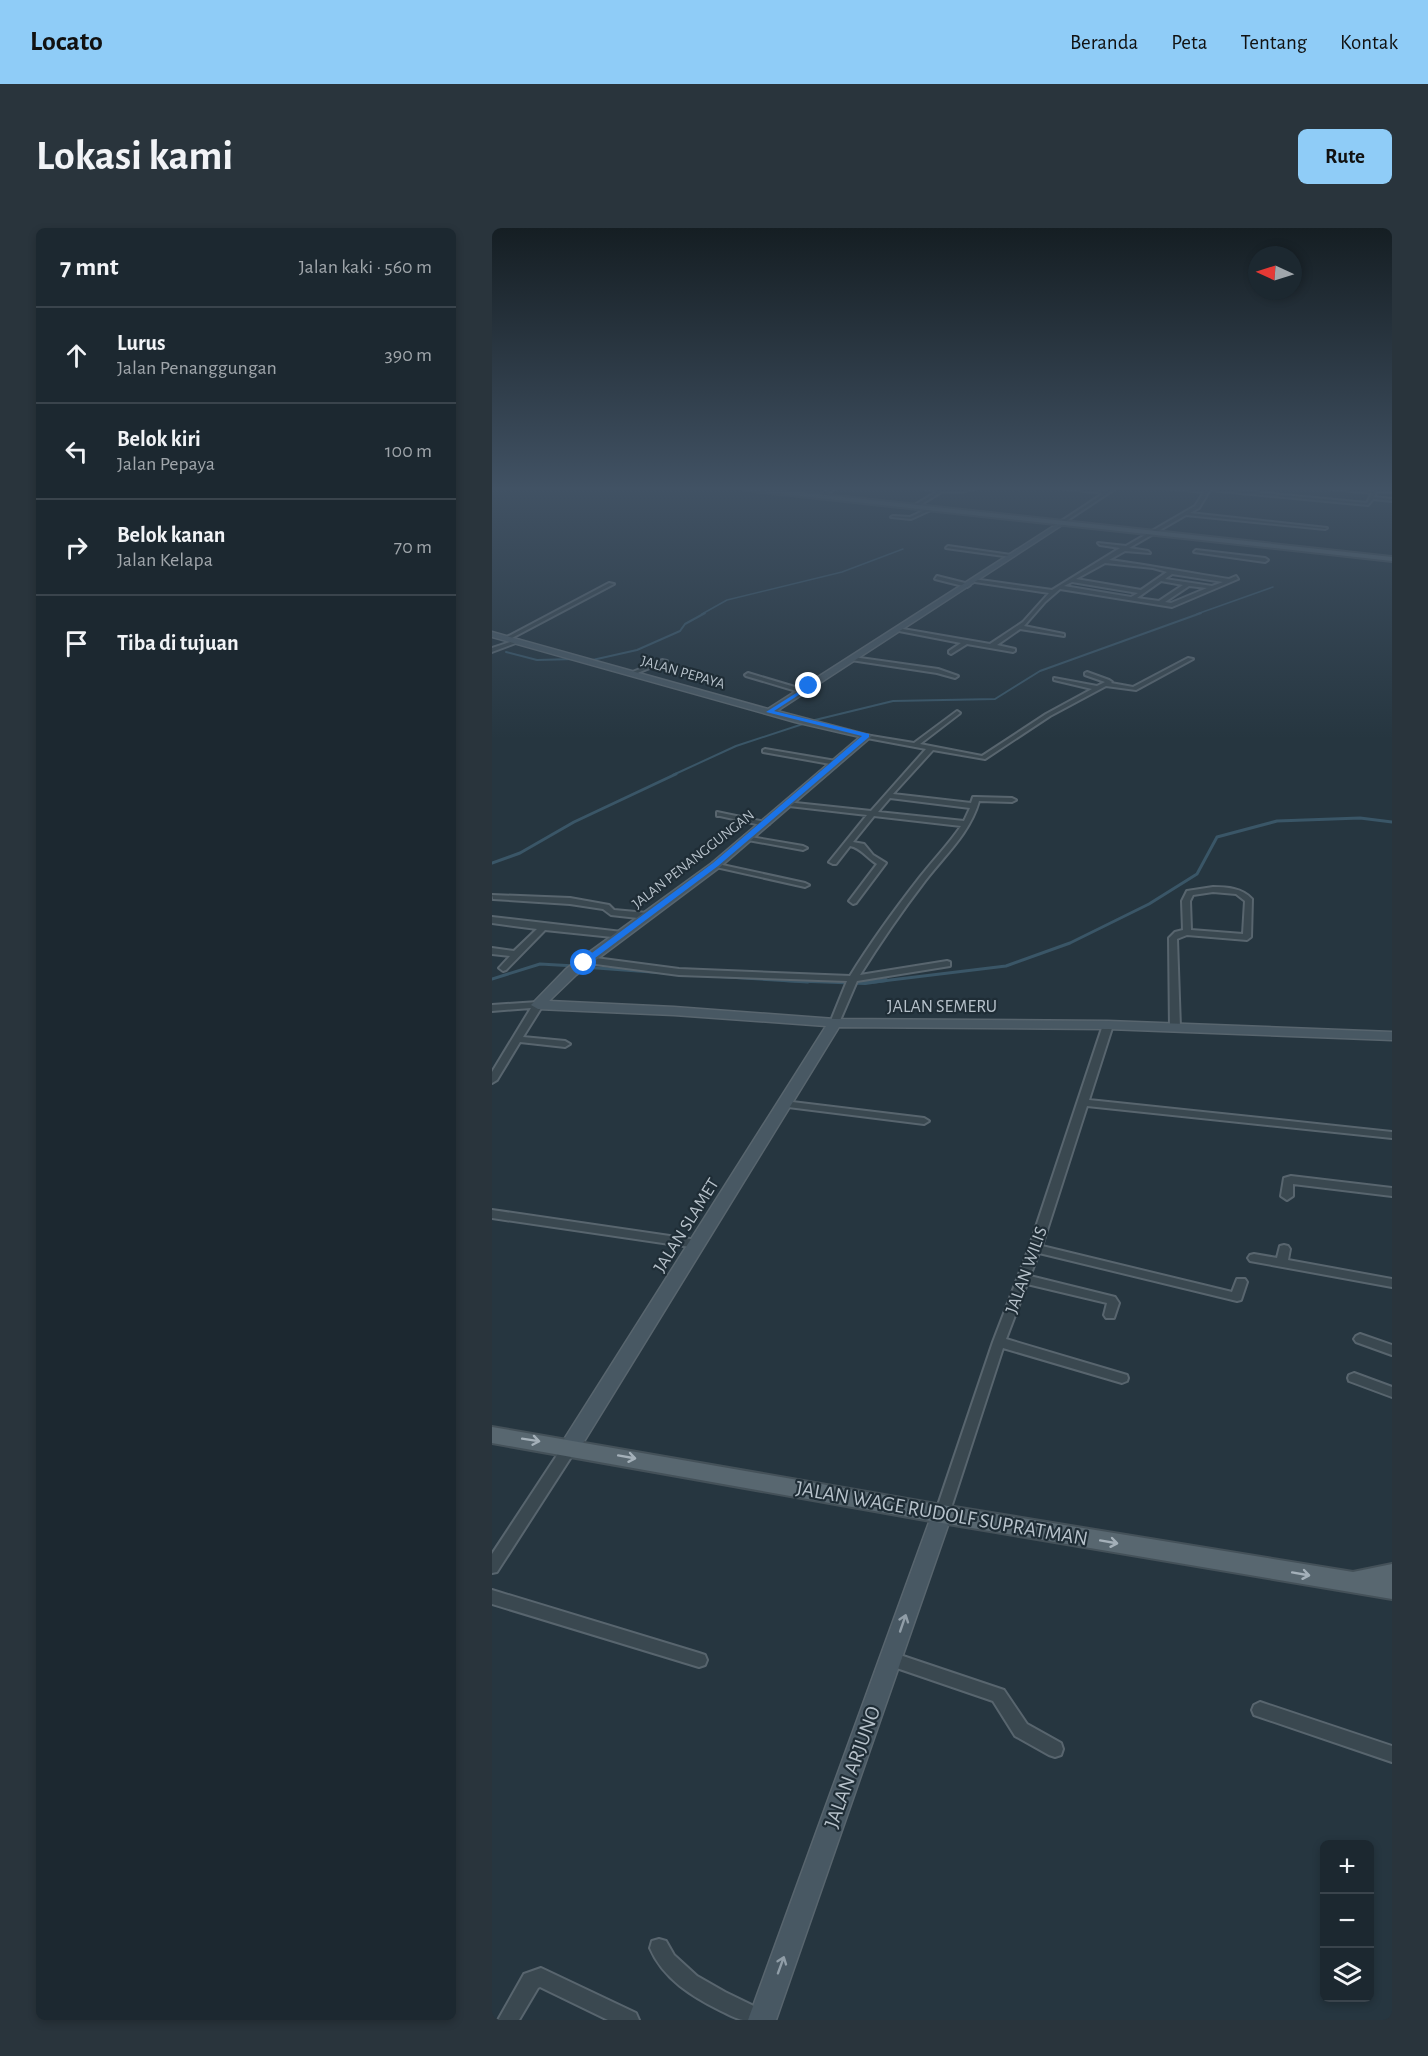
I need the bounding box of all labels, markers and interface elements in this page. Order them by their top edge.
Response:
text: Locato [30,28,103,56]
text: Beranda [1070,32,1138,53]
text: Peta [1171,32,1207,53]
text: Tentang [1240,32,1307,53]
text: Kontak [1340,32,1398,53]
button: Rute [1298,129,1392,184]
text: Lokasi kami [36,135,233,177]
north arrow [1248,246,1302,300]
text: 7 mnt [60,254,119,280]
text: Jalan kaki · 560 m [299,257,432,277]
text: Lurus [117,332,166,354]
icon: ahead [60,339,93,372]
text: 390 m [385,345,432,365]
text: Jalan Penanggungan [117,358,277,378]
text: Belok kiri [117,428,201,450]
icon: left [60,435,93,468]
text: 100 m [385,441,432,461]
text: Jalan Pepaya [117,454,215,474]
text: Belok kanan [117,524,225,546]
icon: right [60,531,93,564]
text: 70 m [394,537,432,557]
text: Jalan Kelapa [117,550,213,570]
icon: arrive [60,627,93,660]
text: Tiba di tujuan [117,632,239,654]
street label: JALAN PEPAYA [639,653,727,692]
route end [795,672,821,698]
street label: JALAN PENANGGUNGAN [630,807,757,912]
route start [570,949,596,975]
street label: JALAN SEMERU [887,998,997,1016]
street label: JALAN SLAMET [651,1175,723,1276]
street label: JALAN WILIS [1003,1225,1051,1316]
one-way arrow [520,1435,540,1446]
one-way arrow [617,1452,637,1463]
street label: JALAN WAGE RUDOLF SUPRATMAN [794,1477,1090,1550]
one-way arrow [1098,1537,1118,1548]
one-way arrow [1291,1569,1310,1580]
one-way arrow [899,1614,910,1633]
street label: JALAN ARJUNO [821,1703,884,1831]
map controls [1320,1840,1374,2002]
button: + [1320,1840,1374,1894]
button: − [1320,1894,1374,1948]
button: layers [1320,1948,1374,2002]
one-way arrow [777,1956,788,1975]

